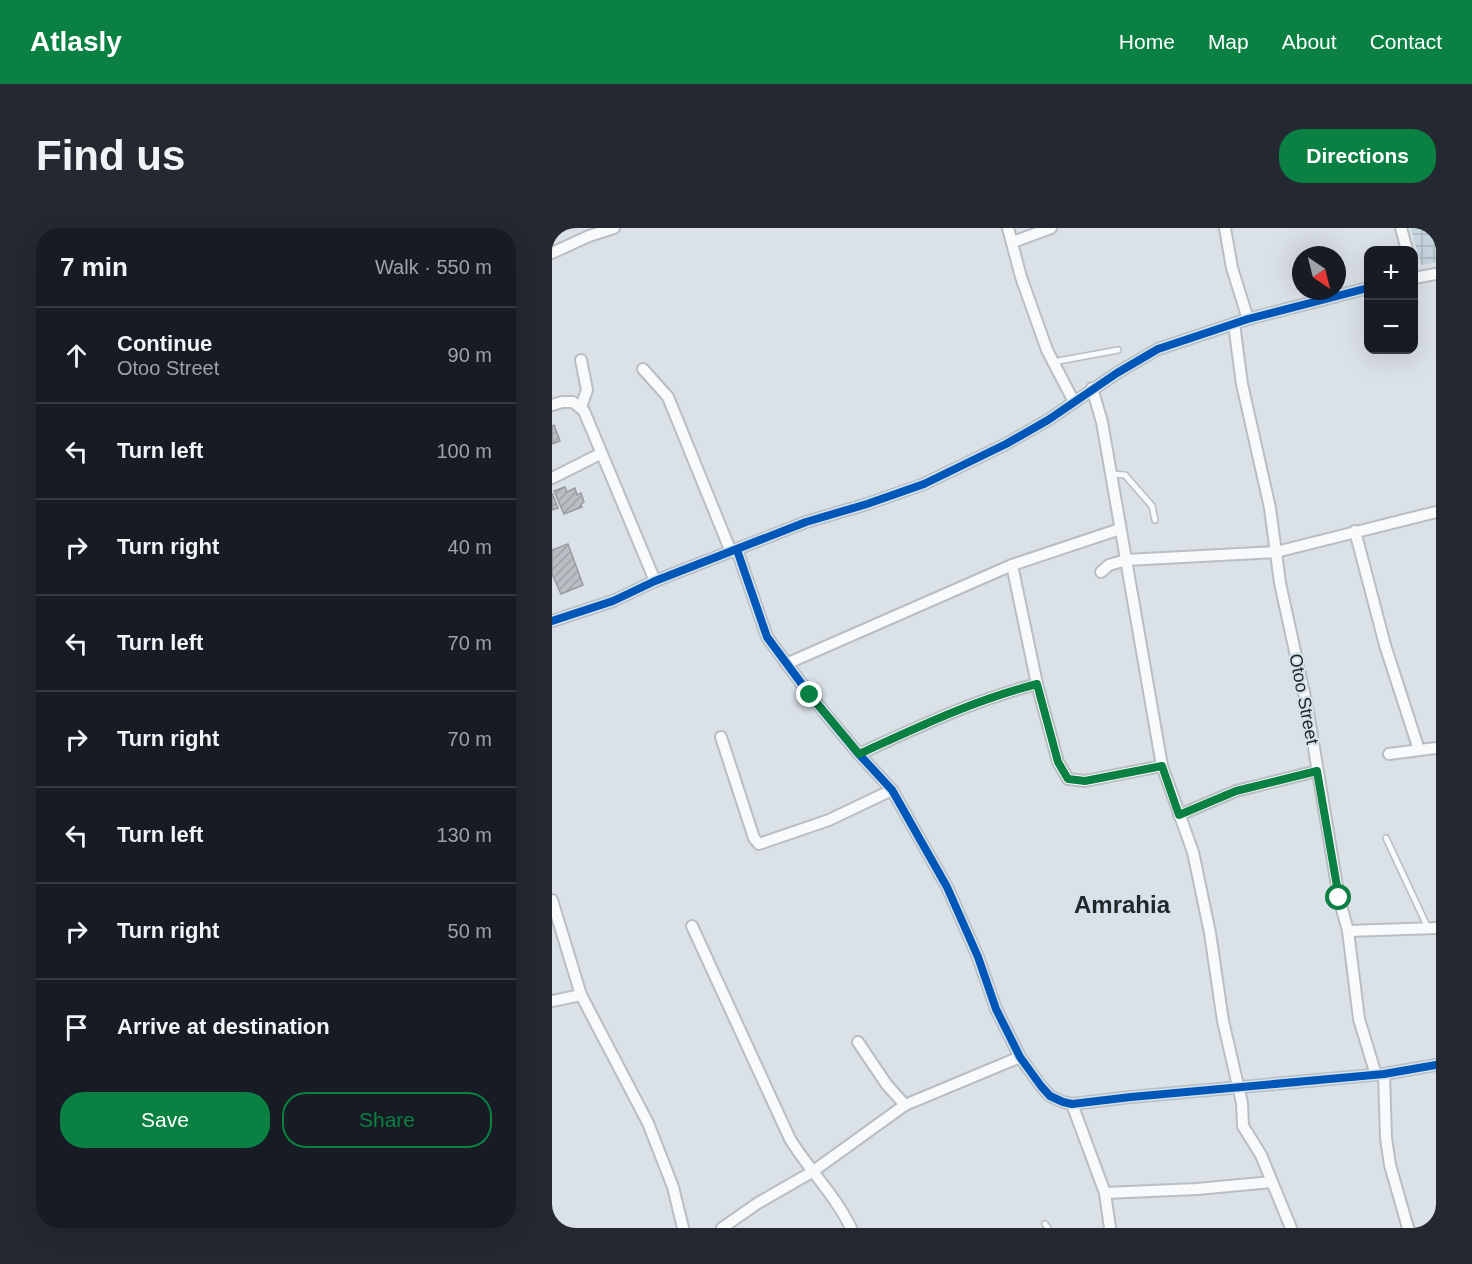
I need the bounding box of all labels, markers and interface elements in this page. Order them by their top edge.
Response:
text: Atlasly [30,26,122,57]
text: Home [1119,30,1175,53]
text: Map [1208,30,1249,53]
text: About [1282,30,1337,53]
text: Contact [1370,30,1442,53]
button: Directions [1279,129,1436,183]
text: Find us [36,132,185,179]
north arrow [1292,246,1346,300]
map controls [1364,246,1418,354]
button: + [1364,246,1418,300]
text: 7 min [60,252,128,282]
text: Walk · 550 m [375,256,492,278]
button: − [1364,300,1418,354]
text: Continue [117,331,212,356]
icon: ahead [60,339,93,372]
text: 90 m [448,344,492,366]
text: Otoo Street [117,357,219,379]
icon: left [60,435,93,468]
text: Turn left [117,438,203,463]
text: 100 m [436,440,492,462]
icon: right [60,531,93,564]
text: Turn right [117,534,219,559]
text: 40 m [448,536,492,558]
icon: left [60,627,93,660]
text: Turn left [117,630,203,655]
text: 70 m [448,632,492,654]
street label: Otoo Street [1285,652,1323,746]
route end [796,681,822,707]
icon: right [60,723,93,756]
text: Turn right [117,726,219,751]
text: 70 m [448,728,492,750]
icon: left [60,819,93,852]
text: Turn left [117,822,203,847]
text: 130 m [436,824,492,846]
route start [1325,884,1351,910]
district label: Amrahia [1074,891,1171,918]
icon: right [60,915,93,948]
text: Turn right [117,918,219,943]
text: 50 m [448,920,492,942]
icon: arrive [60,1011,93,1044]
text: Arrive at destination [117,1014,330,1039]
button: Save [60,1092,270,1148]
button: Share [282,1092,492,1148]

